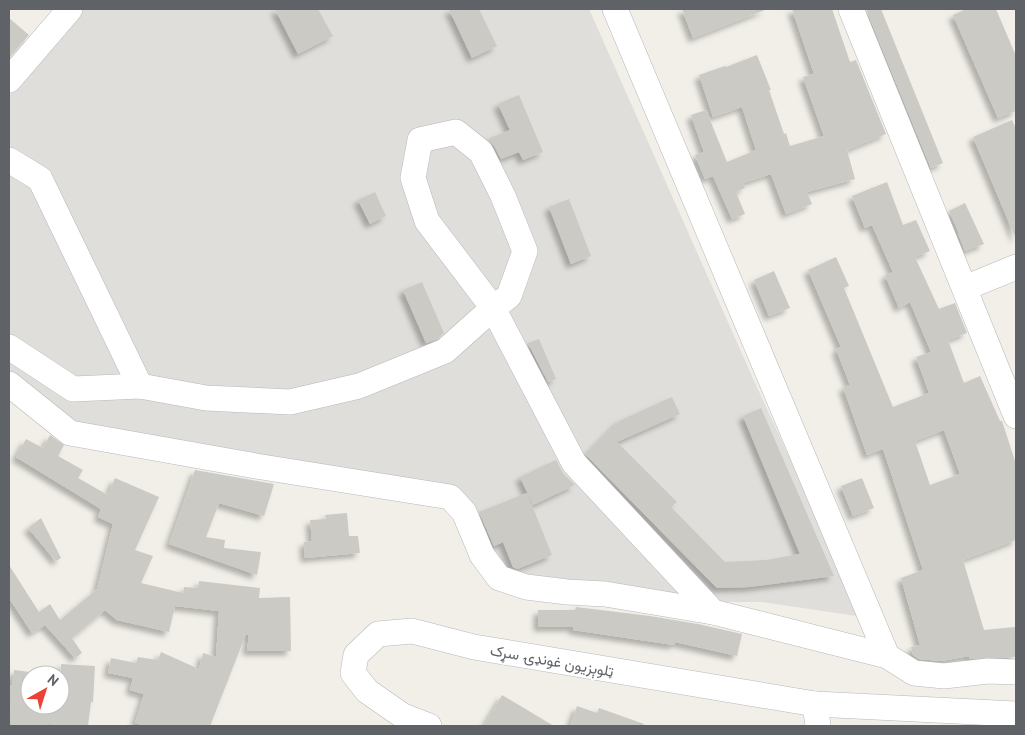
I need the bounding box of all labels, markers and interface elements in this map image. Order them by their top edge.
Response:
street label: ټلوېزيون غونډۍ سړک [489,640,615,683]
north arrow [20,665,70,715]
text: N [44,670,62,690]

